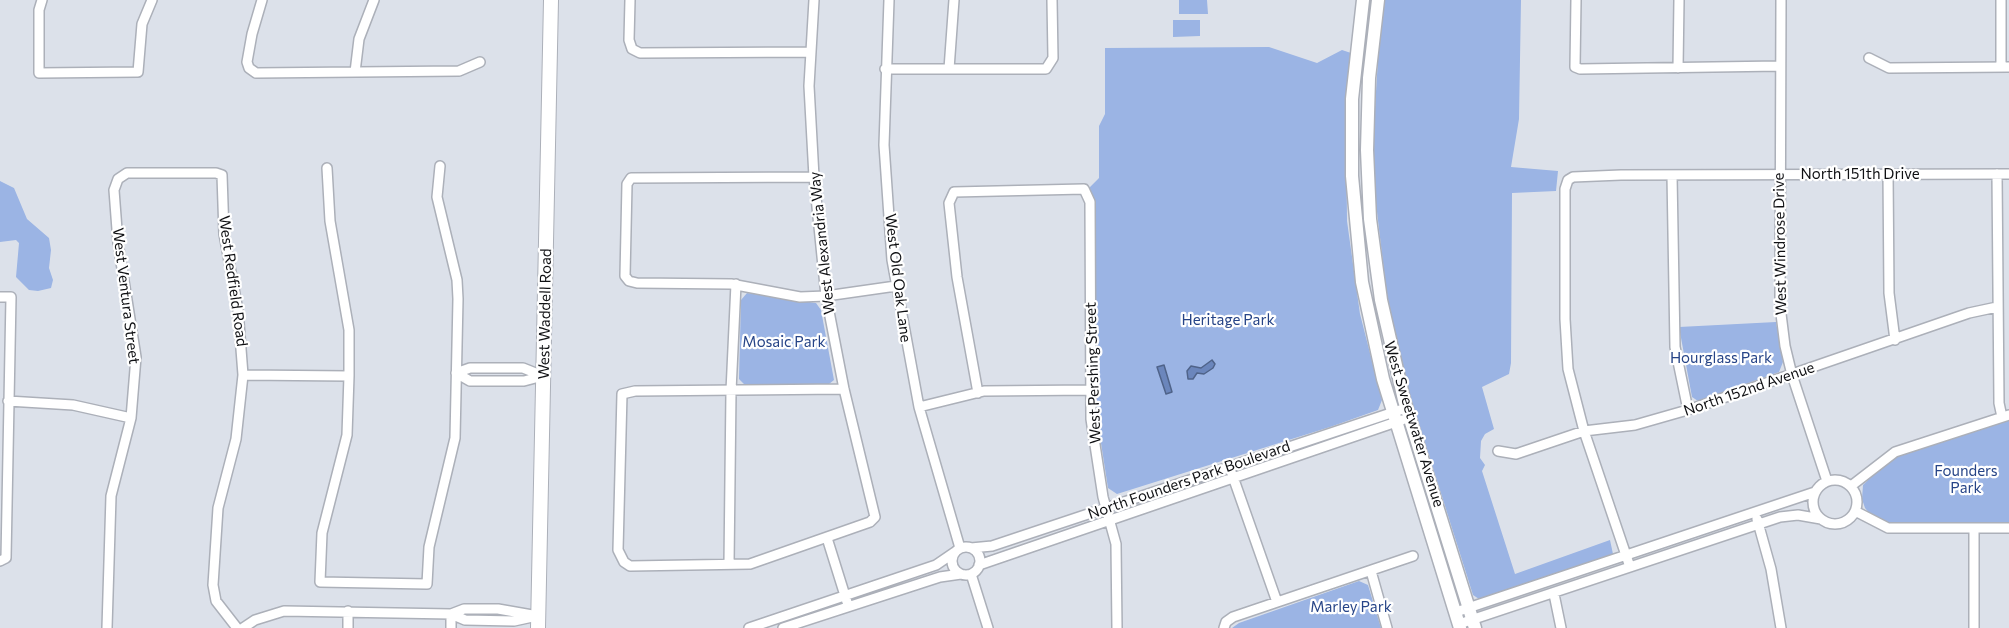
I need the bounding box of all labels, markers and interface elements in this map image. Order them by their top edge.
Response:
street label: North 151th Drive [1800,165,1920,183]
street label: West Alexandria Way [806,171,838,315]
street label: West Windrose Drive [1770,172,1790,316]
street label: West Old Oak Lane [881,213,915,343]
street label: West Redfield Road [215,214,251,348]
street label: West Ventura Street [109,227,143,365]
street label: West Waddell Road [535,248,555,380]
street label: West Pershing Street [1082,302,1104,444]
park label: Heritage Park [1181,311,1275,329]
park label: Mosaic Park [742,333,826,351]
street label: West Sweetwater Avenue [1380,339,1448,509]
park label: Hourglass Park [1670,349,1772,367]
street label: North 152nd Avenue [1681,358,1817,420]
street label: North Founders Park Boulevard [1086,437,1292,523]
park label: Founders Park [1934,462,1998,497]
park label: Marley Park [1310,598,1392,616]

